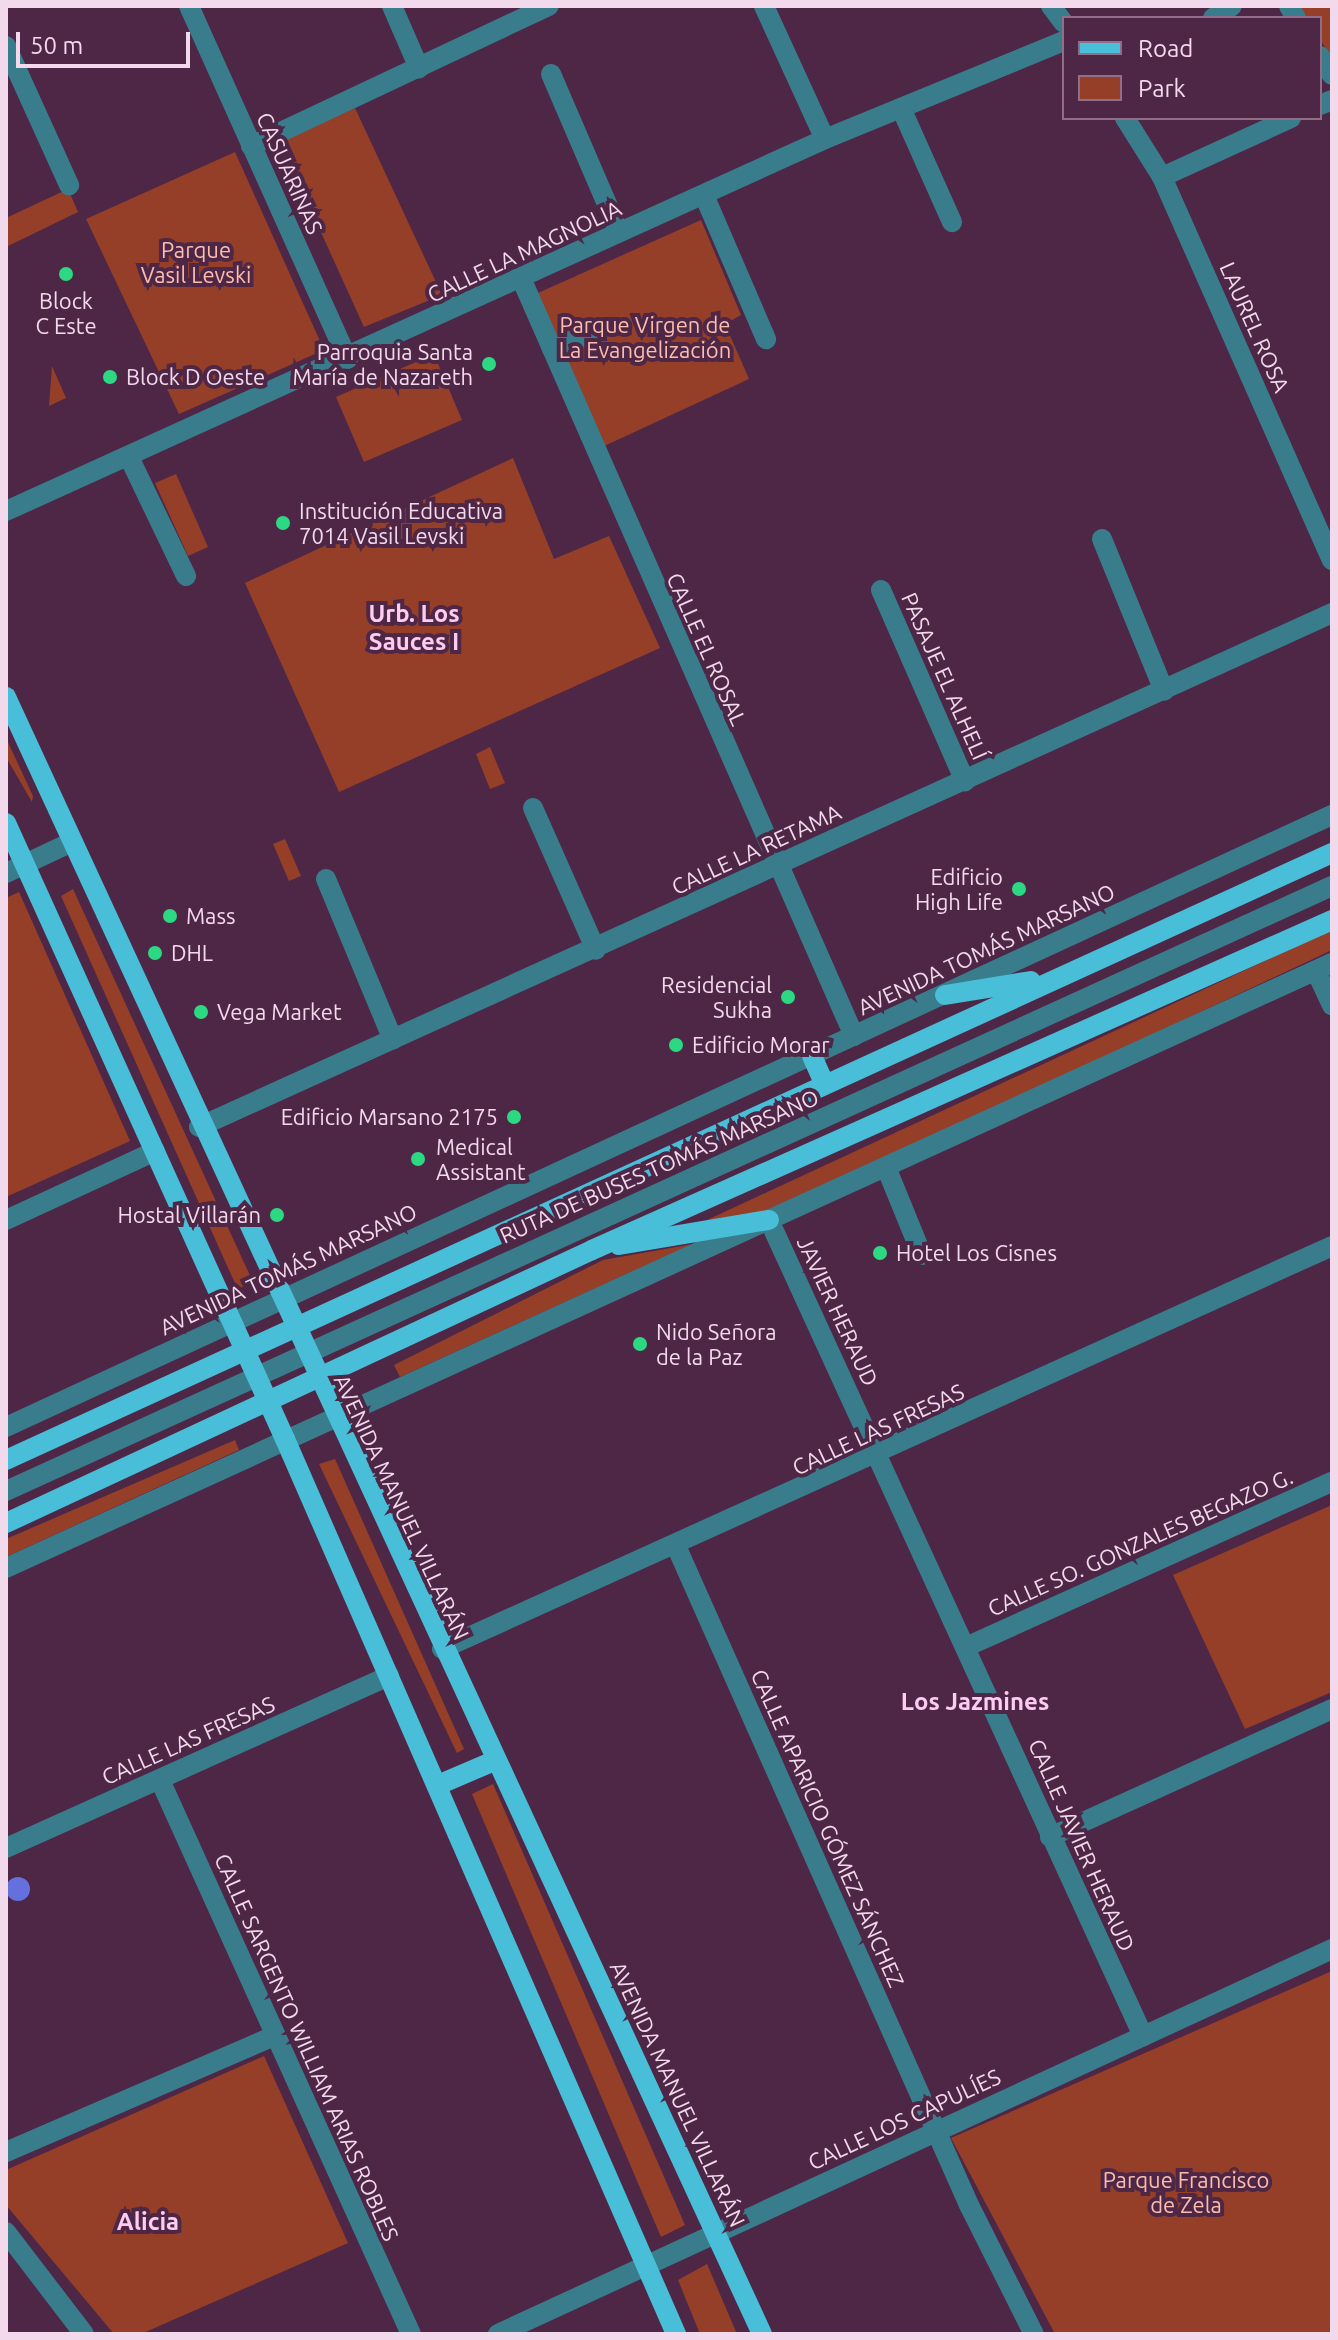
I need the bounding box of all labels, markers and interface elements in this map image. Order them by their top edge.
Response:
scale bar [20,16,194,66]
legend [1062,16,1322,120]
text: 50 m [30,32,83,59]
text: Road [1138,35,1193,62]
text: Park [1138,75,1186,102]
street label: CASUARINAS [251,108,329,238]
street label: CALLE LA MAGNOLIA [423,194,625,308]
park label: Parque Vasil Levski [141,236,251,288]
street label: LAUREL ROSA [1214,258,1296,396]
marker: Block C Este [57,265,75,283]
place label: Block C Este [35,287,97,338]
park label: Parque Virgen de La Evangelización [559,311,731,362]
place label: Parroquia Santa María de Nazareth [292,338,473,390]
marker: Parroquia Santa María de Nazareth [480,355,498,373]
place label: Block D Oeste [126,364,265,390]
marker: Block D Oeste [101,368,119,386]
place label: Institución Educativa 7014 Vasil Levski [299,497,503,548]
marker: Institución Educativa 7014 Vasil Levski [274,514,292,532]
street label: CALLE EL ROSAL [662,569,752,729]
street label: PASAJE EL ALHELÍ [896,588,994,764]
district label: Urb. Los Sauces I [368,600,460,656]
street label: CALLE LA RETAMA [667,798,845,900]
place label: Edificio High Life [915,863,1003,914]
street label: AVENIDA TOMÁS MARSANO [853,878,1119,1020]
marker: Edificio High Life [1010,880,1028,898]
place label: Mass [186,903,236,929]
marker: Mass [161,907,179,925]
place label: DHL [171,940,213,966]
marker: DHL [146,944,164,962]
place label: Residencial Sukha [661,971,772,1022]
marker: Residencial Sukha [779,988,797,1006]
place label: Vega Market [217,999,342,1025]
marker: Vega Market [192,1003,210,1021]
place label: Edificio Morar [692,1032,830,1058]
marker: Edificio Morar [667,1036,685,1054]
street label: RUTA DE BUSES TOMÁS MARSANO [495,1083,823,1249]
place label: Edificio Marsano 2175 [281,1104,498,1130]
marker: Edificio Marsano 2175 [505,1108,523,1126]
place label: Medical Assistant [436,1133,526,1184]
marker: Medical Assistant [407,1148,429,1170]
street label: AVENIDA TOMÁS MARSANO [155,1198,421,1340]
place label: Hostal Villarán [117,1202,261,1228]
marker: Hostal Villarán [268,1206,286,1224]
street label: JAVIER HERAUD [792,1232,884,1390]
place label: Hotel Los Cisnes [896,1240,1057,1266]
marker: Hotel Los Cisnes [871,1244,889,1262]
place label: Nido Señora de la Paz [656,1318,777,1370]
marker: Nido Señora de la Paz [631,1335,649,1353]
street label: AVENIDA MANUEL VILLARÁN [329,1370,475,1644]
street label: CALLE LAS FRESAS [788,1378,968,1480]
street label: CALLE SO. GONZALES BEGAZO G. [983,1463,1297,1621]
street label: CALLE APARICIO GÓMEZ SÁNCHEZ [746,1665,910,1991]
district label: Los Jazmines [901,1688,1049,1716]
street label: CALLE LAS FRESAS [97,1690,279,1790]
street label: CALLE JAVIER HERAUD [1023,1735,1141,1955]
street label: CALLE SARGENTO WILLIAM ARIAS ROBLES [209,1849,405,2245]
street label: AVENIDA MANUEL VILLARÁN [605,1957,751,2231]
street label: CALLE LOS CAPULÍES [804,2063,1004,2175]
park label: Parque Francisco de Zela [1103,2166,1269,2218]
district label: Alicia [117,2208,179,2236]

